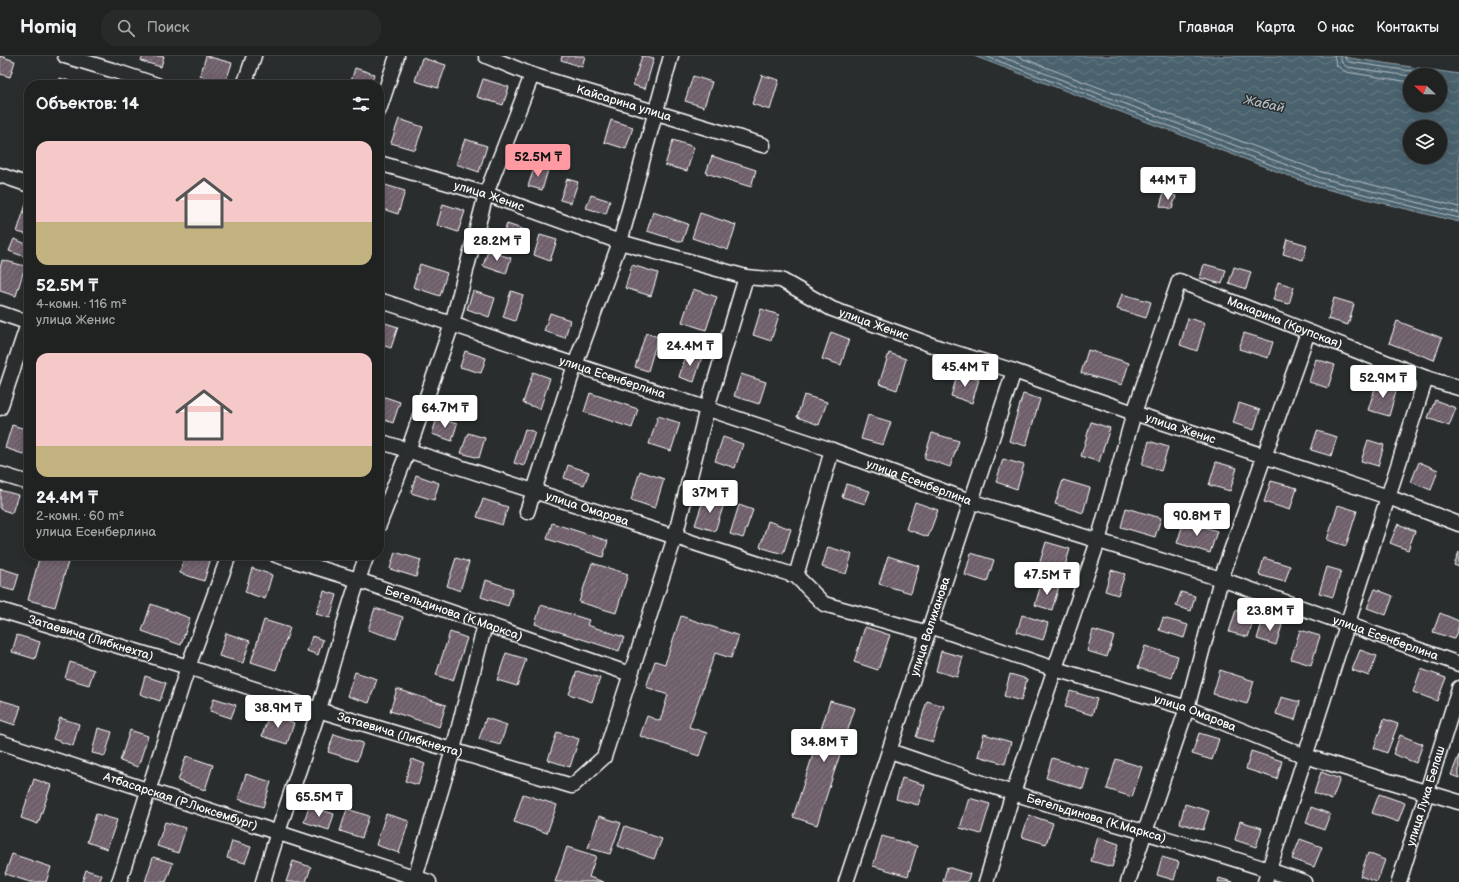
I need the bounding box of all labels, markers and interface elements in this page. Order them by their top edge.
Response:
search box [101,10,381,46]
text: Homiq [20,16,77,39]
icon: search [115,17,137,39]
text: Поиск [147,18,189,37]
text: Главная [1179,19,1234,36]
text: Карта [1256,19,1295,36]
text: О нас [1317,19,1354,36]
text: Контакты [1376,19,1439,36]
north arrow [1403,68,1447,112]
map controls [1403,68,1447,164]
street label: Кайсарина улица [575,81,673,124]
water label: Жабай [1241,92,1286,116]
icon: filters [350,93,372,115]
text: Объектов: 14 [36,94,139,114]
button: layers [1403,120,1447,164]
pin: 52.5M ₸ [501,144,575,178]
text: 52.5M ₸ [514,149,562,165]
icon: home [168,167,240,239]
pin: 44M ₸ [1140,167,1196,201]
text: 44M ₸ [1149,172,1187,188]
street label: улица Женис [452,178,526,215]
pin: 28.2M ₸ [460,228,534,262]
text: 28.2M ₸ [473,233,521,249]
text: 52.5M ₸ [36,276,98,296]
street label: Макарина (Крупская) [1225,293,1345,352]
text: 4-комн. · 116 m² [36,296,127,312]
street label: улица Женис [837,305,911,344]
text: улица Женис [36,312,115,328]
pin: 24.4M ₸ [653,333,727,367]
text: 24.4M ₸ [666,338,714,354]
street label: улица Есенберлина [557,353,668,402]
pin: 45.4M ₸ [928,354,1002,388]
text: 45.4M ₸ [941,359,989,375]
pin: 52.9M ₸ [1346,365,1420,399]
text: 52.9M ₸ [1359,370,1407,386]
icon: home [168,379,240,451]
pin: 64.7M ₸ [408,395,482,429]
text: 64.7M ₸ [421,400,469,416]
street label: улица Женис [1144,410,1218,447]
street label: улица Есенберлина [864,456,974,508]
pin: 37M ₸ [682,480,738,514]
text: 37M ₸ [692,485,728,501]
text: 24.4M ₸ [36,488,98,508]
street label: улица Омарова [544,488,631,529]
pin: 90.8M ₸ [1160,503,1234,537]
text: 2-комн. · 60 m² [36,508,124,524]
text: 90.8M ₸ [1173,508,1221,524]
text: улица Есенберлина [36,524,156,540]
pin: 47.5M ₸ [1010,562,1084,596]
text: 47.5M ₸ [1023,567,1071,583]
street label: улица Валиханова [907,575,953,678]
street label: Бегельдинова (К.Маркса) [383,582,525,644]
pin: 23.8M ₸ [1233,598,1307,632]
text: 23.8M ₸ [1246,603,1294,619]
street label: Затаевича (Либкнехта) [26,611,155,664]
street label: улица Есенберлина [1331,612,1440,664]
street label: улица Омарова [1152,691,1238,735]
pin: 38.9M ₸ [241,695,315,729]
text: 38.9M ₸ [254,700,302,716]
street label: Затаевича (Либкнехта) [335,709,465,760]
pin: 34.8M ₸ [787,729,861,763]
text: 34.8M ₸ [800,734,848,750]
street label: улица Лука Белаш [1403,744,1448,848]
street label: Атбасарская (Р.Люксембург) [101,769,260,833]
pin: 65.5M ₸ [282,784,356,818]
text: 65.5M ₸ [295,789,343,805]
street label: Бегельдинова (К.Маркса) [1025,790,1168,846]

